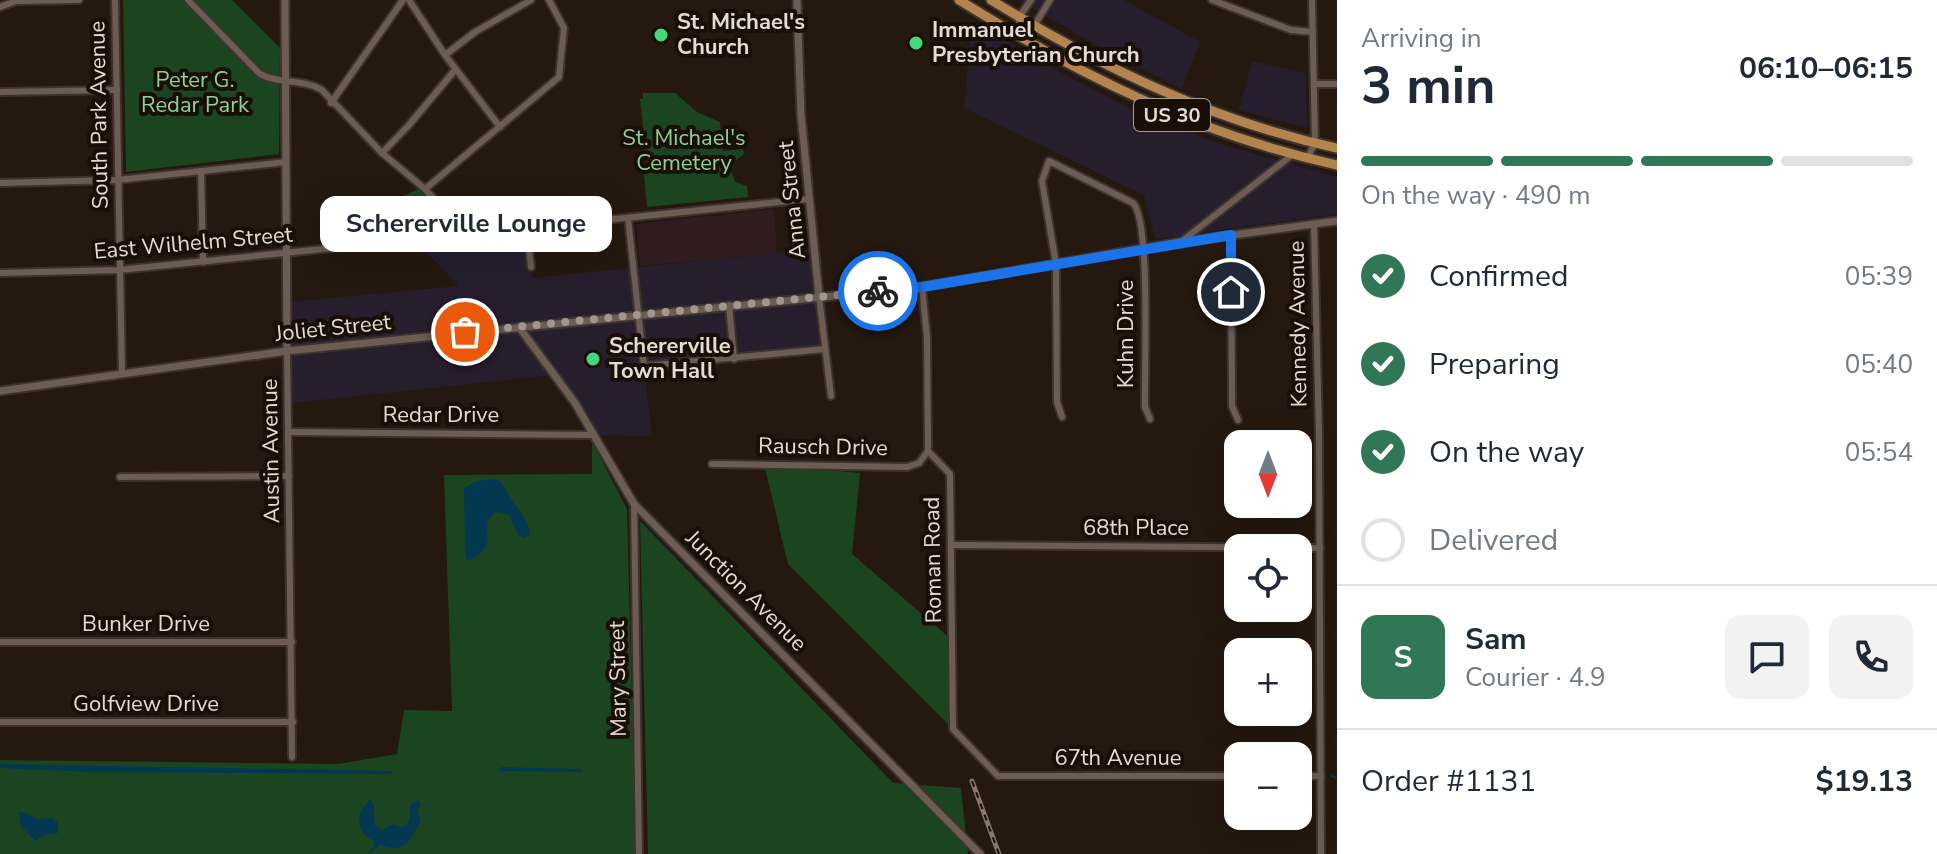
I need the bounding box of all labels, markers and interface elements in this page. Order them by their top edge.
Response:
place label: St. Michael's Church [677,7,805,62]
place label: Immanuel Presbyterian Church [932,15,1140,70]
street label: South Park Avenue [82,21,116,209]
text: Arriving in [1361,21,1482,56]
marker: St. Michael's Church [652,26,670,44]
marker: Immanuel Presbyterian Church [907,34,925,52]
text: 06:10–06:15 [1739,48,1913,89]
text: 3 min [1361,50,1496,121]
park label: Peter G. Redar Park [141,65,250,120]
road number: US 30 [1134,99,1210,131]
park label: St. Michael's Cemetery [622,123,746,178]
street label: Anna Street [771,139,813,260]
text: On the way · 490 m [1361,178,1590,213]
callout: Schererville Lounge [319,196,611,252]
text: Schererville Lounge [346,206,586,241]
street label: East Wilhelm Street [92,219,294,267]
street label: Kennedy Avenue [1282,240,1314,408]
courier [838,251,918,331]
icon: check [1361,254,1405,298]
text: Confirmed [1429,256,1569,297]
pin [1197,258,1265,326]
text: 05:39 [1845,259,1913,294]
icon: bike [856,269,900,313]
icon: home [1209,270,1253,314]
street label: Kuhn Drive [1111,280,1141,388]
pin [431,298,499,366]
street label: Joliet Street [273,307,393,349]
icon: bag [443,310,487,354]
place label: Schererville Town Hall [609,331,731,386]
icon: check [1361,342,1405,386]
text: Preparing [1429,344,1560,385]
text: 05:40 [1845,347,1913,382]
marker: Schererville Town Hall [584,350,602,368]
street label: Austin Avenue [255,378,287,524]
street label: Redar Drive [383,400,499,430]
north arrow [1224,430,1312,518]
map controls [1224,430,1312,830]
icon: check [1361,430,1405,474]
street label: Rausch Drive [758,431,888,463]
text: On the way [1429,432,1584,473]
text: 05:54 [1845,435,1913,470]
street label: Roman Road [917,496,949,624]
street label: 68th Place [1083,513,1189,543]
text: Delivered [1429,520,1558,561]
street label: Junction Avenue [678,523,813,658]
button: locate [1224,534,1312,622]
street label: Bunker Drive [82,609,210,639]
button: chat [1725,615,1809,699]
button: phone [1829,615,1913,699]
text: Sam [1465,619,1527,660]
street label: Mary Street [602,620,634,737]
text: S [1394,637,1412,678]
button: + [1224,638,1312,726]
text: Courier · 4.9 [1465,660,1606,695]
street label: Golfview Drive [73,689,219,719]
button: − [1224,742,1312,830]
street label: 67th Avenue [1054,743,1182,773]
text: Order #1131 [1361,761,1536,802]
text: $19.13 [1816,761,1913,802]

